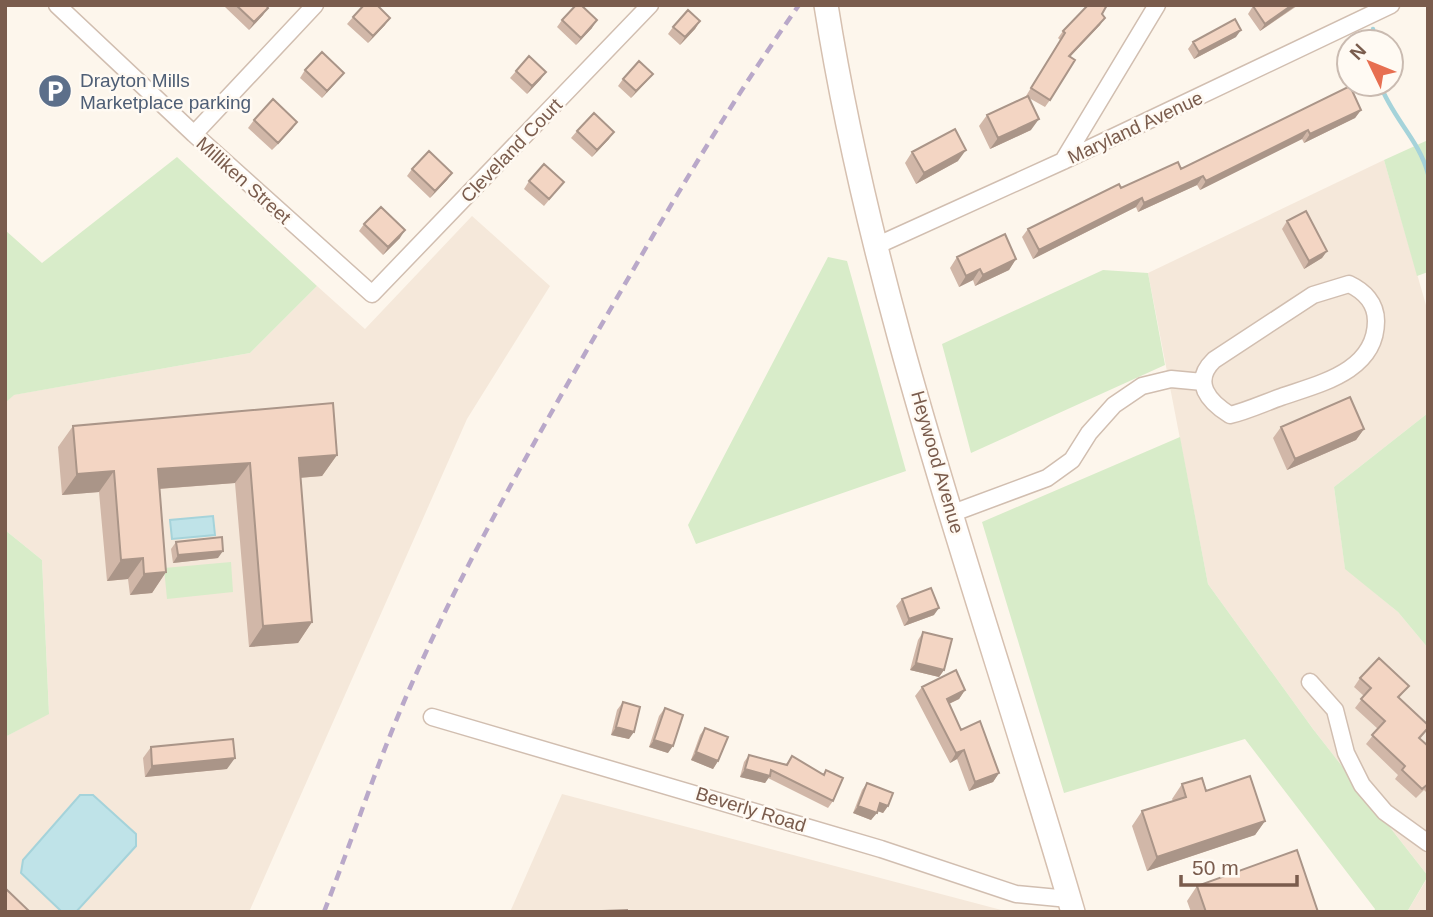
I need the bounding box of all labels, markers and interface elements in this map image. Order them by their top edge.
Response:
north arrow [1335,28,1405,98]
text: N [1346,40,1370,64]
place label: Drayton Mills Marketplace parking [80,70,251,113]
parking icon: Drayton Mills Marketplace parking [36,72,74,110]
street label: Maryland Avenue [1064,87,1206,168]
street label: Cleveland Court [456,94,567,207]
street label: Milliken Street [192,133,296,229]
street label: Heywood Avenue [907,388,968,536]
street label: Beverly Road [693,783,808,836]
scale bar [1181,844,1296,888]
text: 50 m [1192,856,1239,879]

